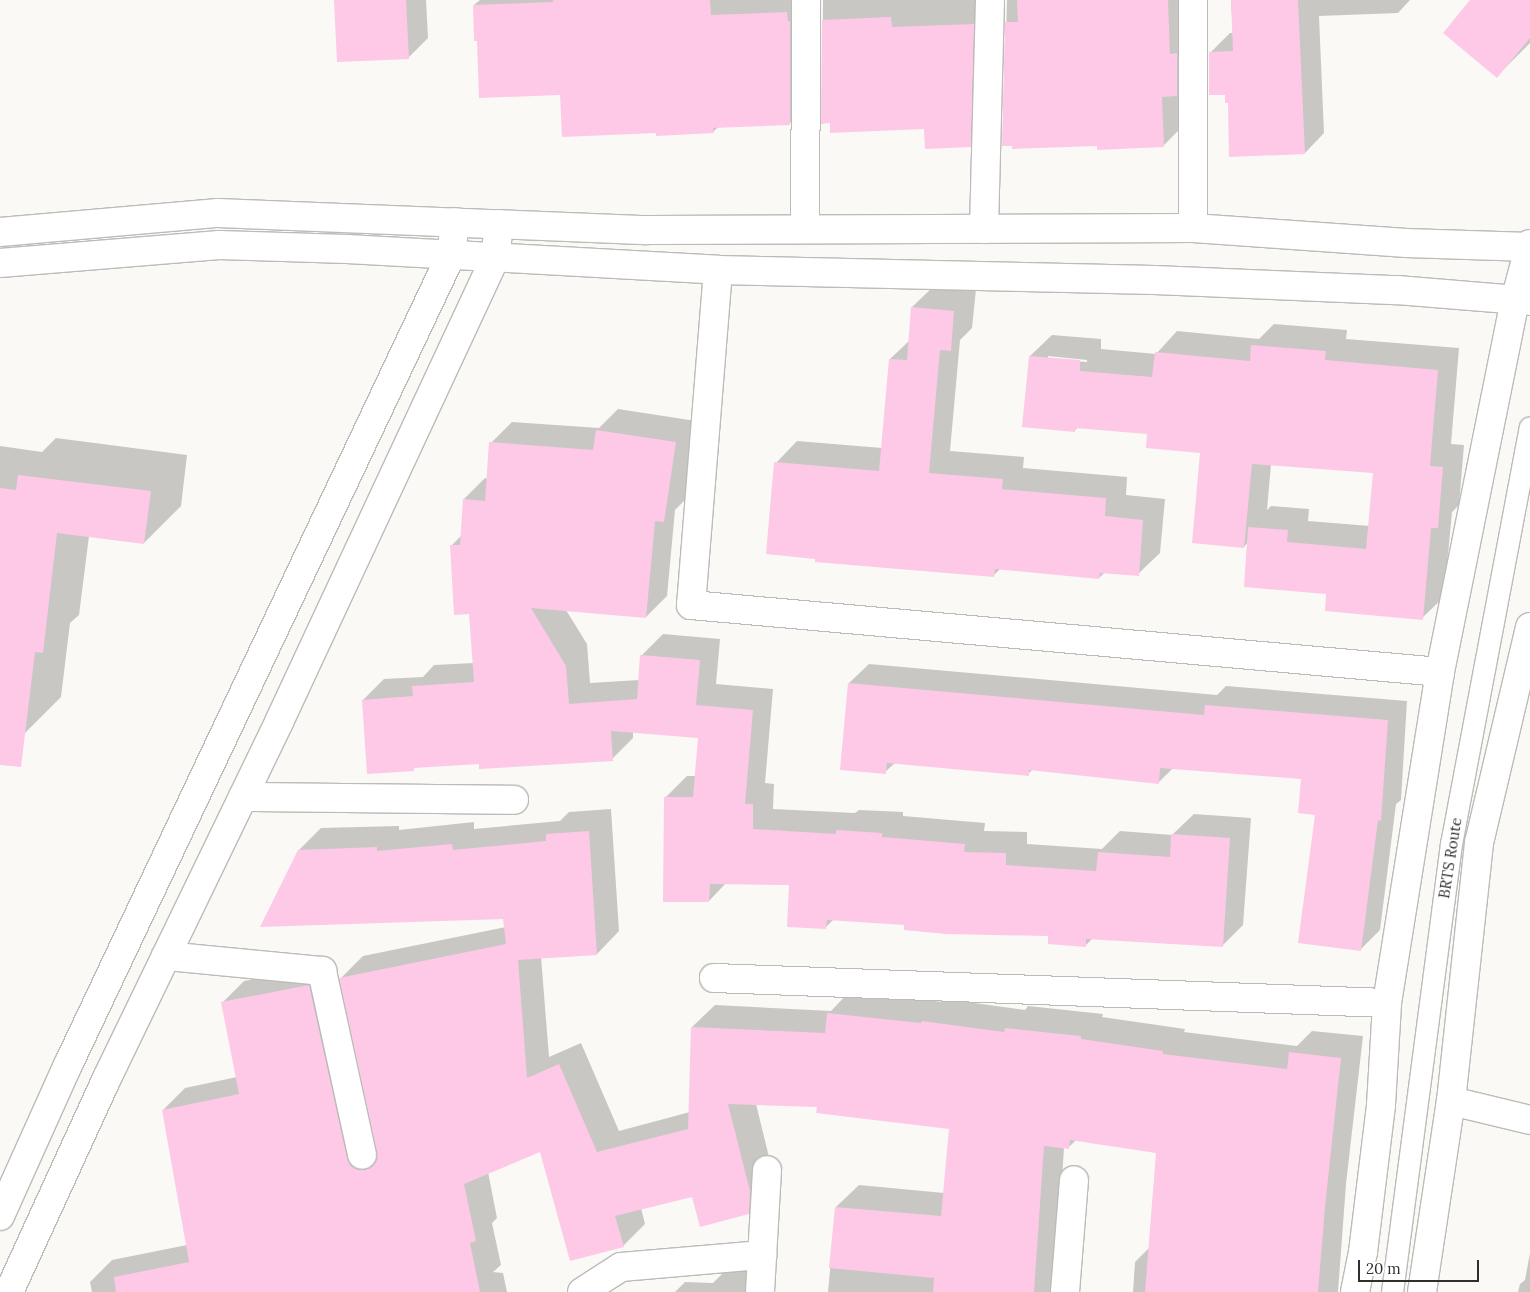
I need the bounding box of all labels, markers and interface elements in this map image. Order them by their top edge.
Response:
street label: BRTS Route [1435,816,1465,900]
scale bar [1360,1250,1481,1282]
text: 20 m [1366,1259,1401,1278]

